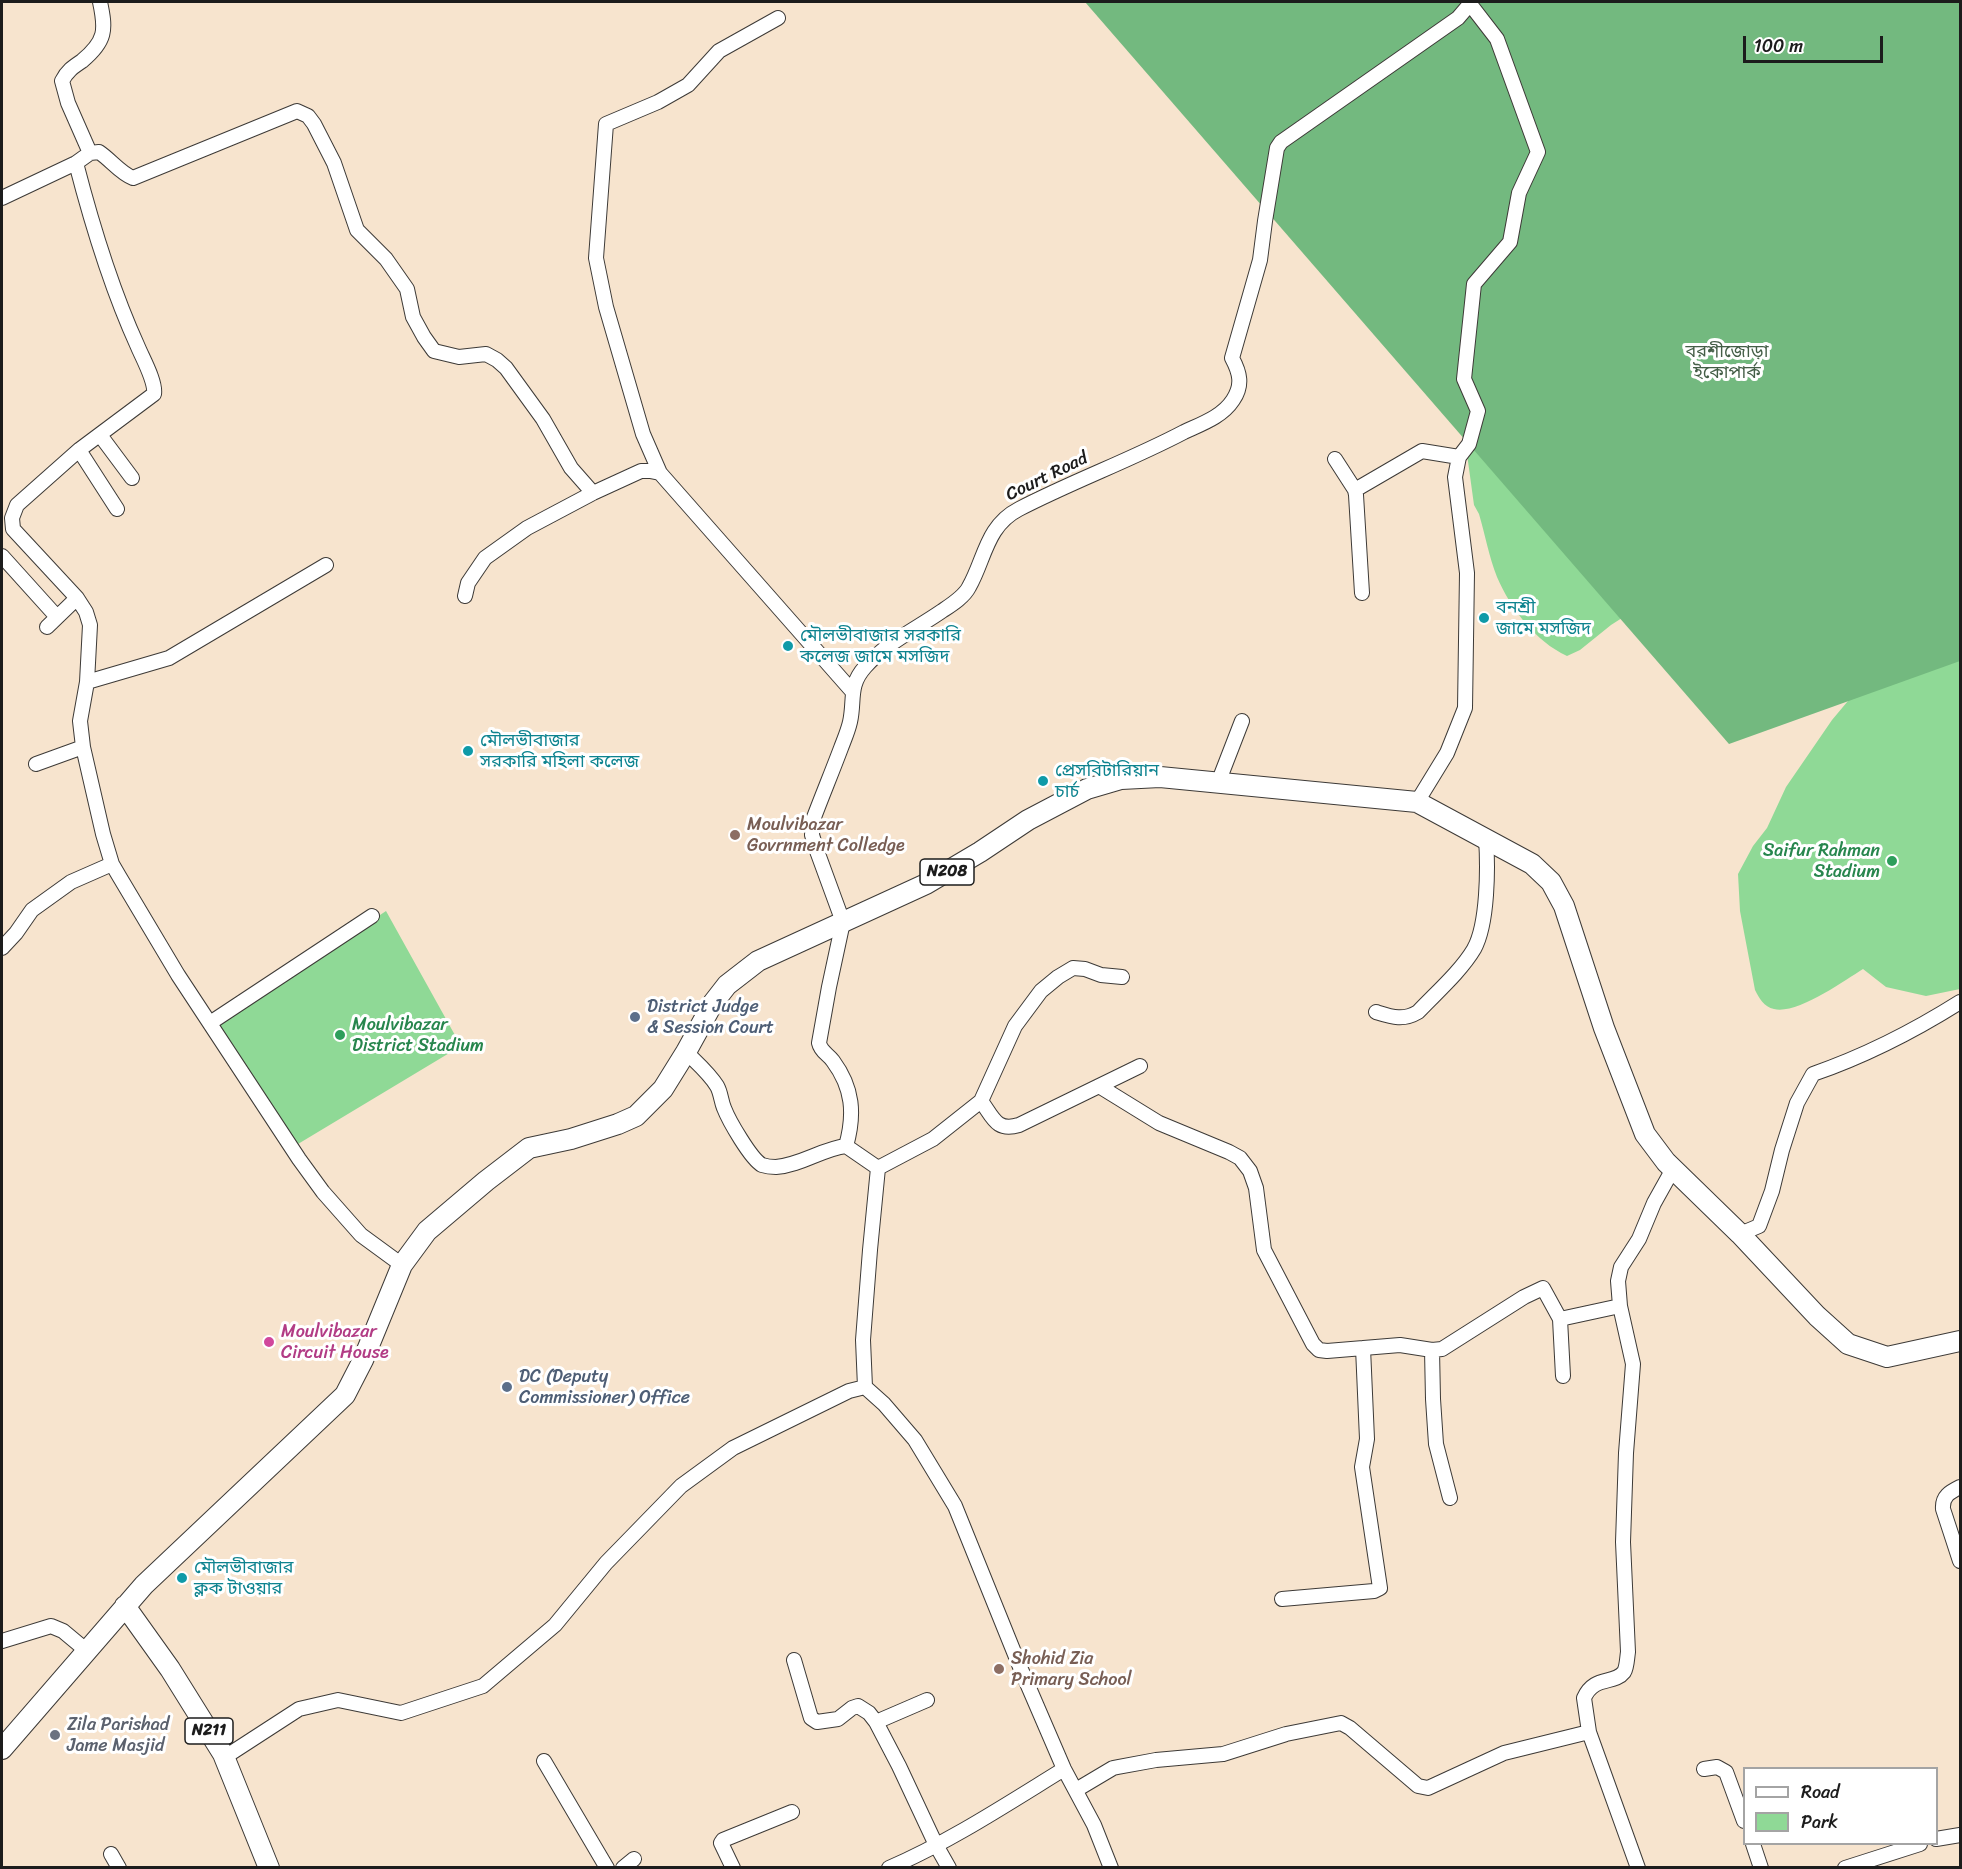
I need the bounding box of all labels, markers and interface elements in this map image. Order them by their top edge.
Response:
scale bar [1746,24,1886,62]
text: 100 m [1754,30,1803,62]
park label: বরশীজোড়া ইকোপার্ক [1686,341,1768,384]
street label: Court Road [1002,448,1092,506]
place label: বনশ্রী জামে মসজিদ [1496,597,1591,640]
marker: বনশ্রী জামে মসজিদ [1477,611,1491,625]
place label: মৌলভীবাজার সরকারি কলেজ জামে মসজিদ [800,625,961,668]
marker: মৌলভীবাজার সরকারি কলেজ জামে মসজিদ [781,639,795,653]
place label: মৌলভীবাজার সরকারি মহিলা কলেজ [480,730,639,772]
marker: মৌলভীবাজার সরকারি মহিলা কলেজ [461,744,475,758]
place label: প্রেসবিটারিয়ান চার্চ [1055,760,1159,802]
marker: প্রেসবিটারিয়ান চার্চ [1036,774,1050,788]
place label: Moulvibazar Govrnment Colledge [747,814,905,856]
marker: Moulvibazar Govrnment Colledge [728,828,742,842]
place label: Saifur Rahman Stadium [1763,840,1880,882]
marker: Saifur Rahman Stadium [1885,854,1899,868]
road number: N208 [920,859,974,885]
place label: District Judge & Session Court [647,996,774,1038]
marker: District Judge & Session Court [628,1010,642,1024]
place label: Moulvibazar District Stadium [352,1014,484,1056]
marker: Moulvibazar District Stadium [333,1028,347,1042]
place label: Moulvibazar Circuit House [281,1321,389,1364]
marker: Moulvibazar Circuit House [262,1335,276,1349]
place label: DC (Deputy Commissioner) Office [519,1366,690,1408]
marker: DC (Deputy Commissioner) Office [500,1380,514,1394]
place label: মৌলভীবাজার ক্লক টাওয়ার [194,1557,293,1600]
marker: মৌলভীবাজার ক্লক টাওয়ার [175,1571,189,1585]
place label: Shohid Zia Primary School [1011,1648,1132,1690]
marker: Shohid Zia Primary School [992,1662,1006,1676]
place label: Zila Parishad Jame Masjid [67,1714,169,1756]
road number: N211 [185,1718,233,1744]
marker: Zila Parishad Jame Masjid [48,1728,62,1742]
legend [1743,1767,1938,1845]
text: Road [1801,1776,1840,1808]
text: Park [1801,1806,1838,1838]

